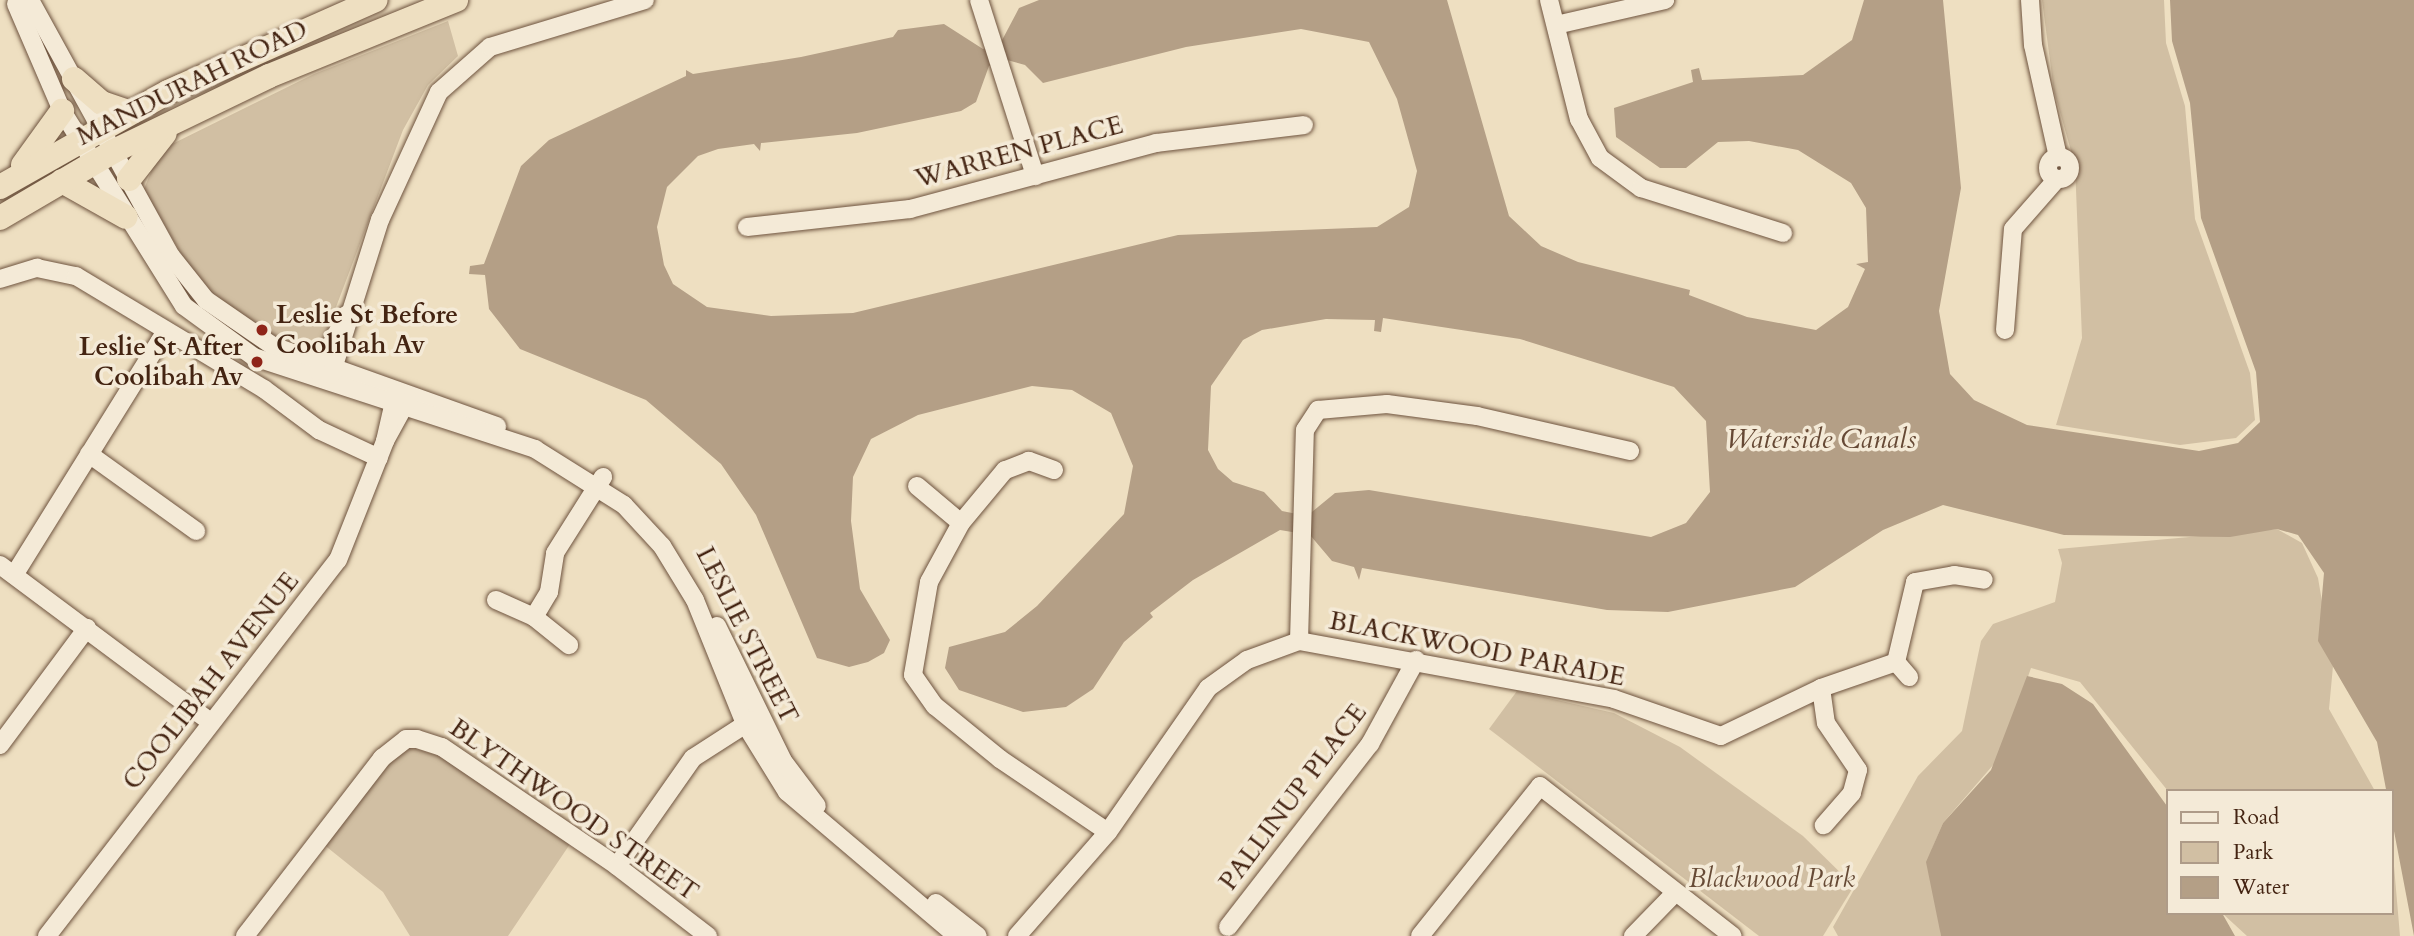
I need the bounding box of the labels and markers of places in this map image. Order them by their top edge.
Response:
place label: Leslie St Before Coolibah Av [276,299,458,360]
marker: Leslie St Before Coolibah Av [254,322,270,338]
place label: Leslie St After Coolibah Av [79,331,243,392]
marker: Leslie St After Coolibah Av [249,354,265,370]

